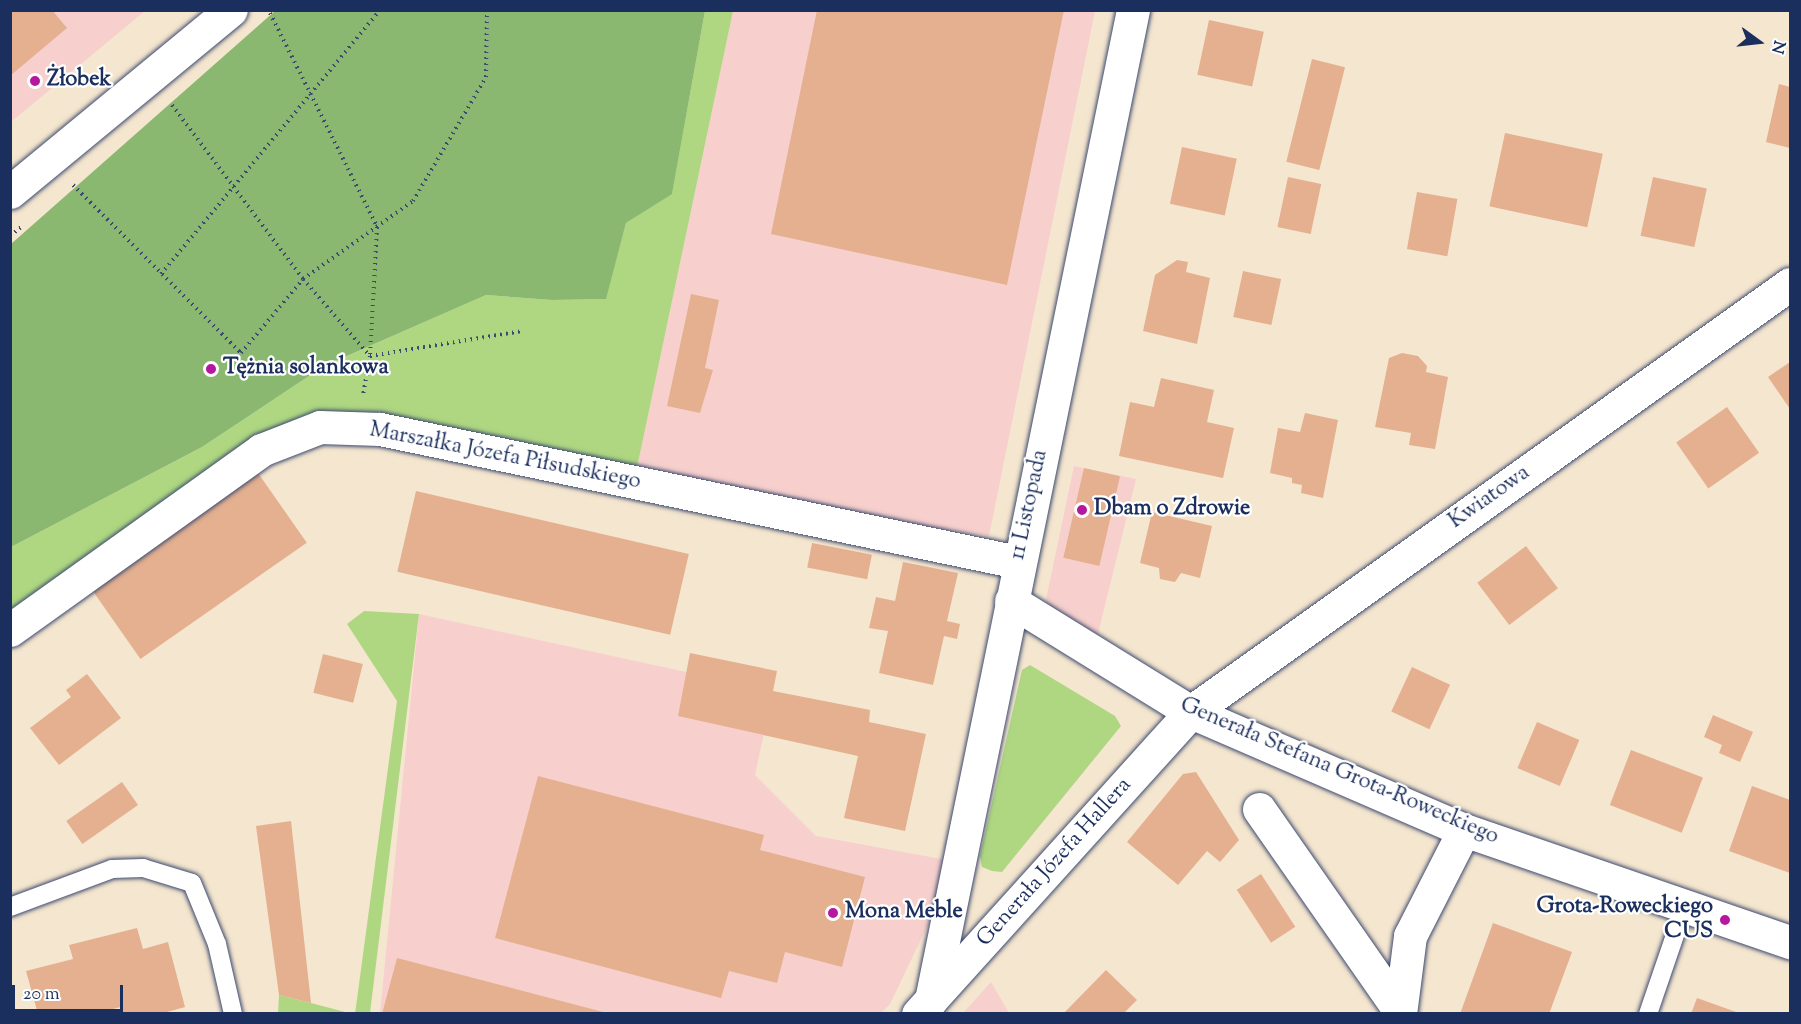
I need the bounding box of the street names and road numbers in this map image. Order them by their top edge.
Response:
street label: Marszałka Józefa Piłsudskiego [367,418,643,496]
street label: 11 Listopada [1005,448,1055,562]
street label: Kwiatowa [1444,461,1536,535]
street label: Generała Stefana Grota-Roweckiego [1176,693,1502,851]
street label: Generała Józefa Hallera [972,773,1138,953]

